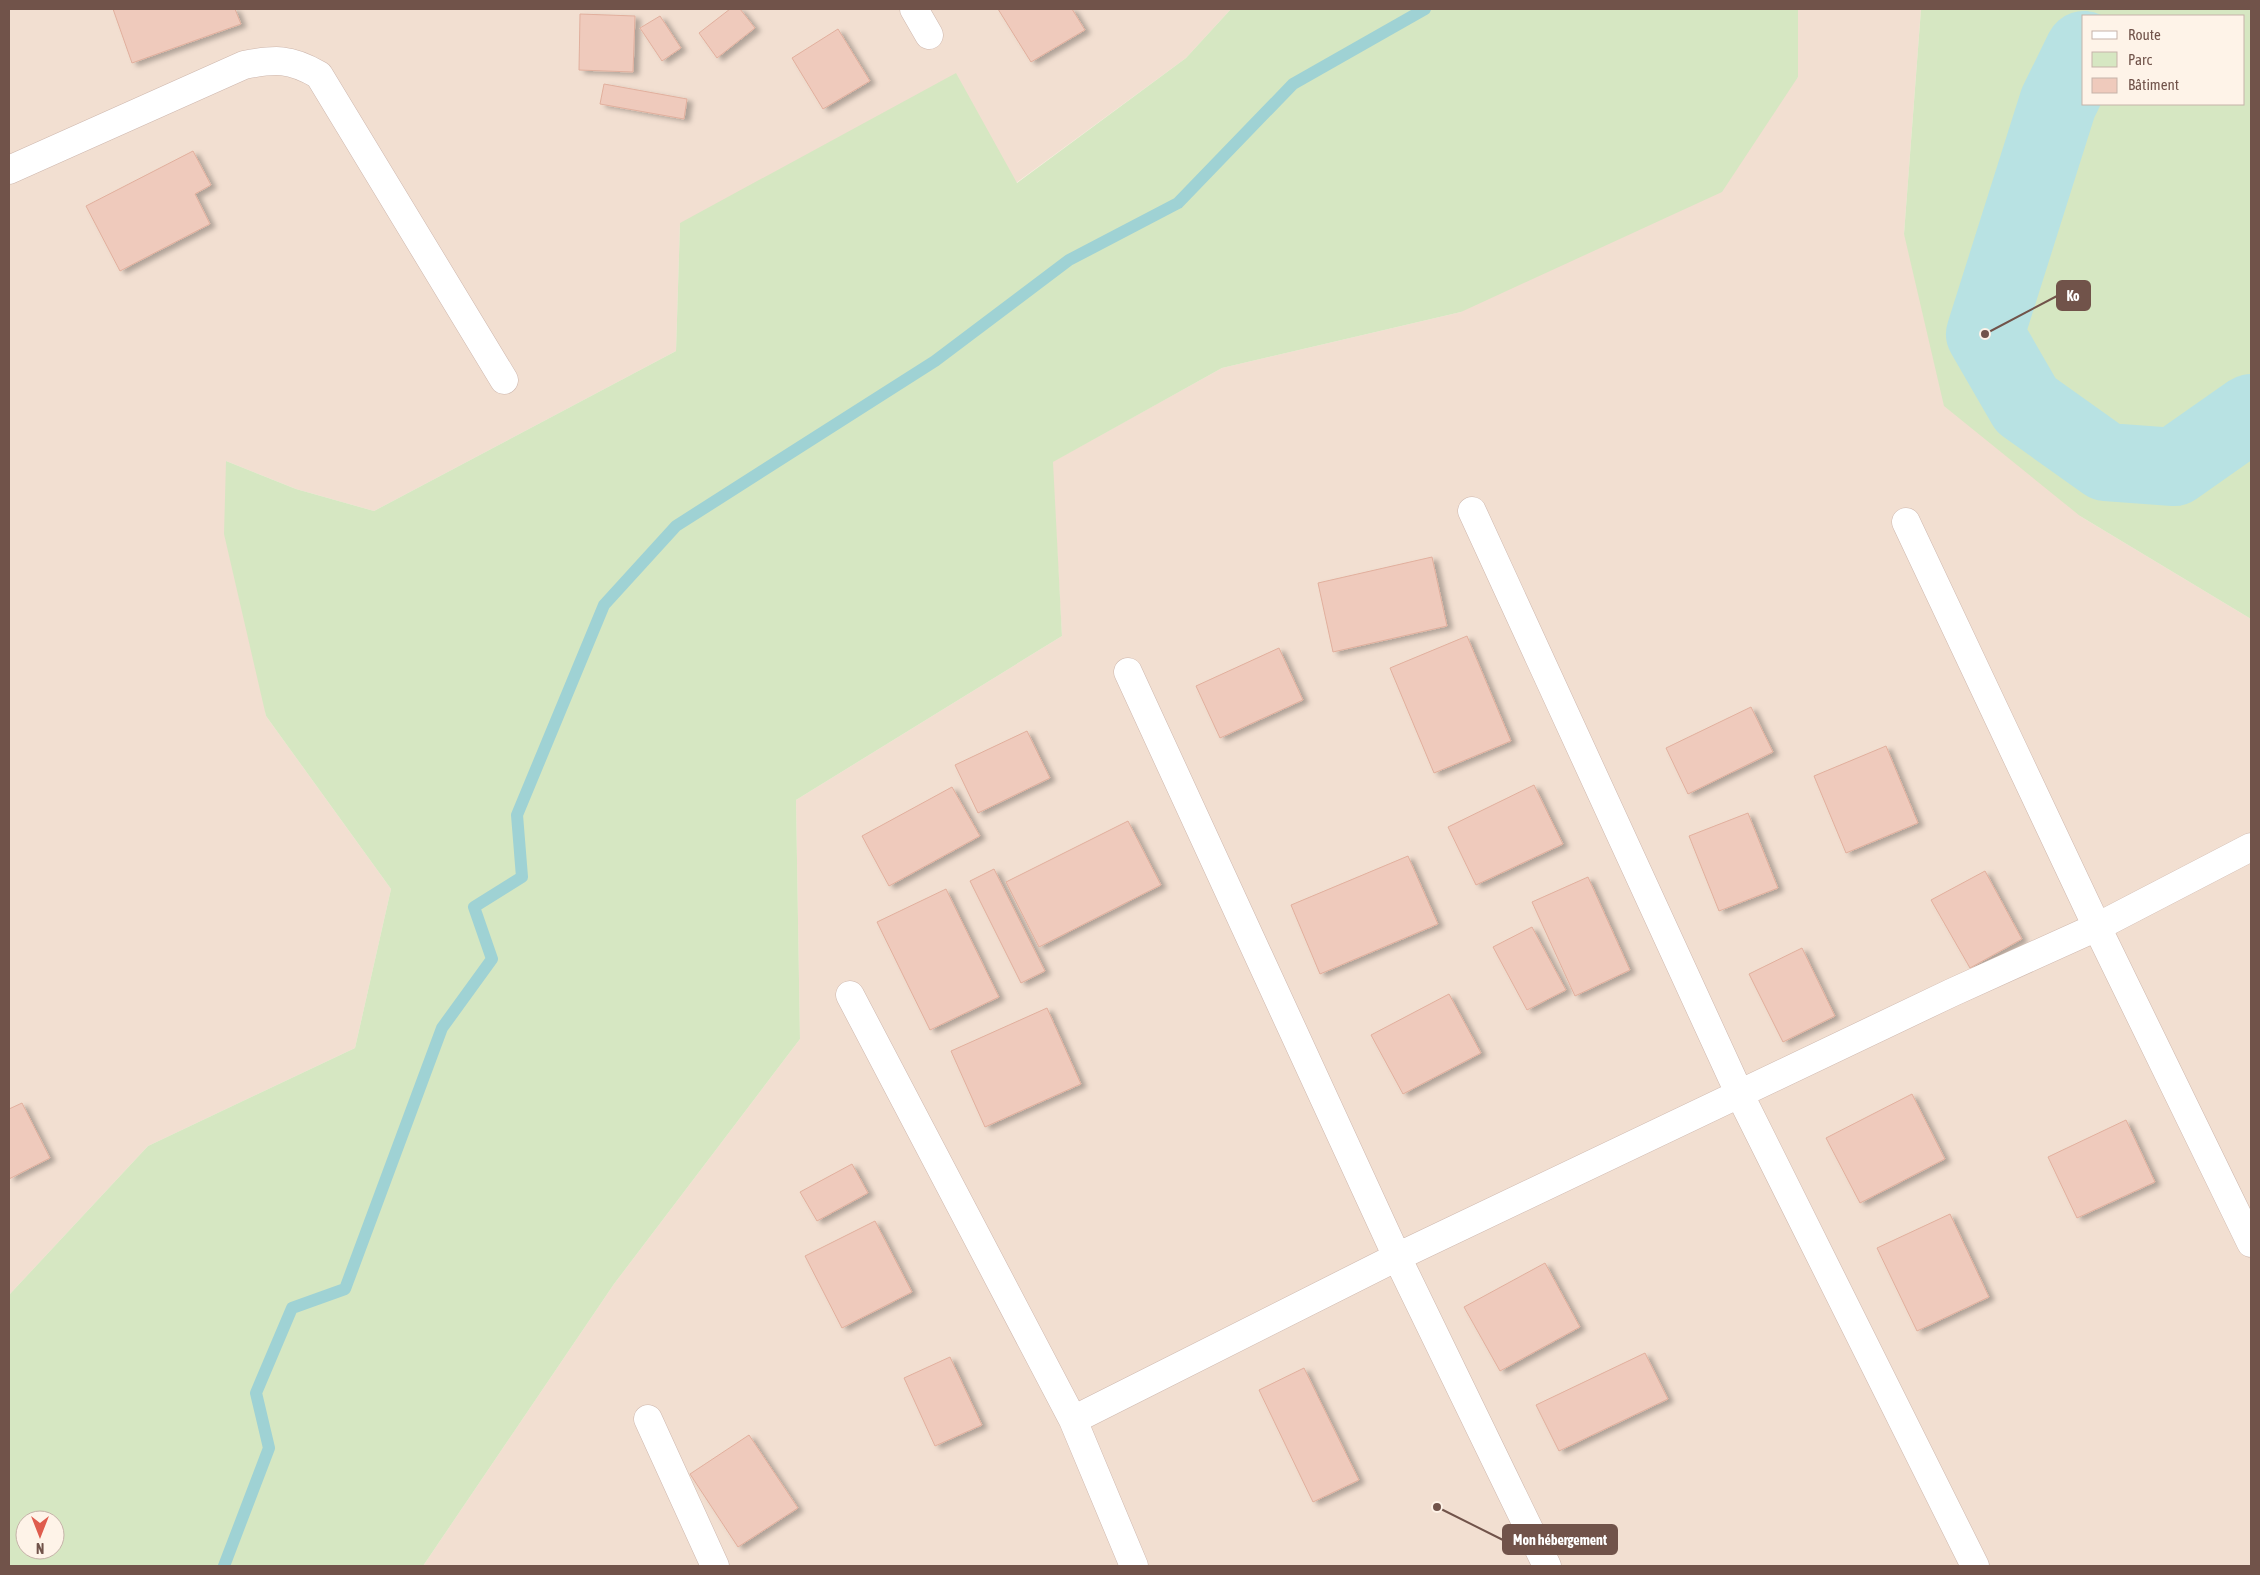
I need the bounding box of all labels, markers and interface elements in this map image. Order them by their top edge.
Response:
legend [2082,15,2245,105]
text: Route [2128,26,2161,43]
text: Parc [2128,51,2152,68]
text: Bâtiment [2128,76,2179,93]
callout: Ko [2057,281,2090,310]
text: Ko [2066,288,2080,304]
north arrow [15,1510,65,1560]
callout: Mon hébergement [1503,1525,1617,1554]
text: Mon hébergement [1513,1532,1607,1548]
text: N [36,1540,44,1556]

